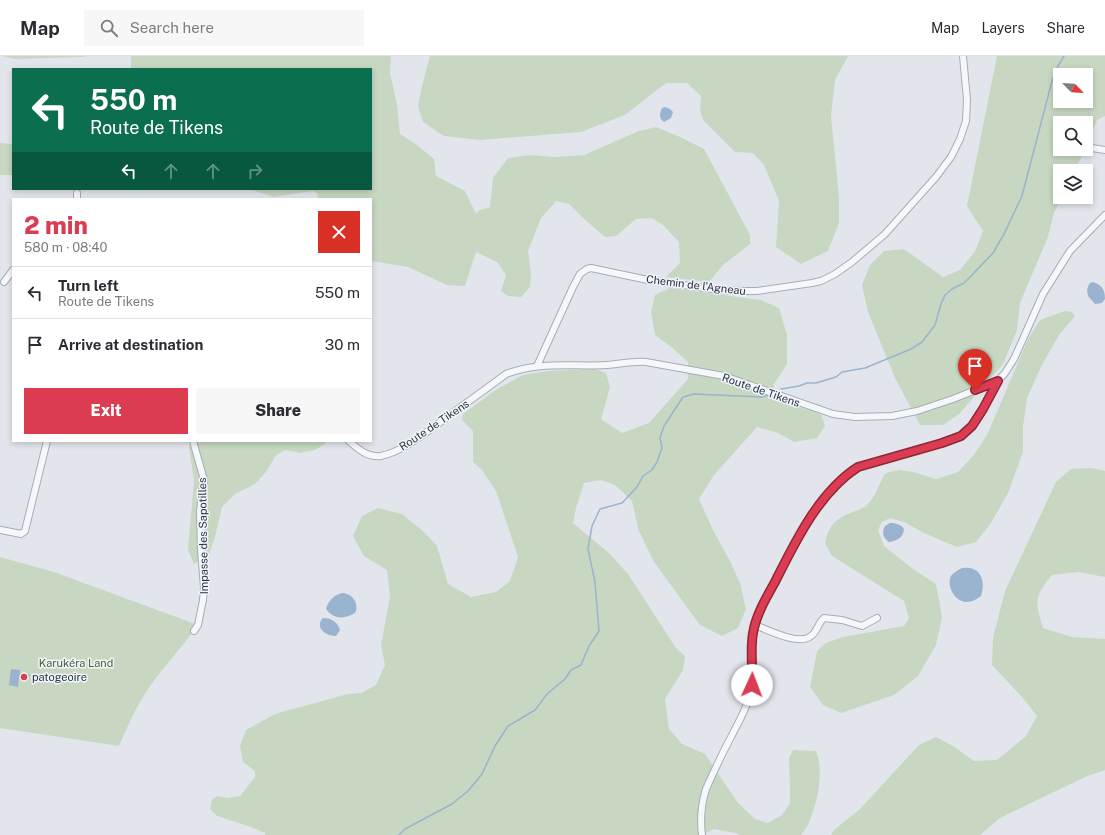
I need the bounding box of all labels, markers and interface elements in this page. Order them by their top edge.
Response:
search box [84,10,364,46]
text: Map [20,17,60,39]
icon: search [98,17,120,39]
text: Search here [130,19,214,36]
text: Map [931,20,959,36]
text: Layers [981,20,1025,36]
text: Share [1047,20,1085,36]
north arrow [1053,68,1093,108]
map controls [1053,68,1093,204]
text: 550 m [90,83,177,116]
icon: left [24,84,76,136]
button: search [1053,116,1093,156]
text: Route de Tikens [90,117,223,138]
icon: left [118,160,140,182]
icon: ahead [160,160,182,182]
icon: ahead [202,160,224,182]
icon: right [244,160,266,182]
button: layers [1053,164,1093,204]
text: 2 min [24,211,88,239]
button: close [318,211,360,253]
text: 580 m · 08:40 [24,240,108,255]
street label: Chemin de l’Agneau [645,273,747,297]
text: Turn left [58,277,119,294]
icon: left [24,282,46,304]
text: 550 m [315,284,360,301]
text: Route de Tikens [58,294,154,309]
icon: arrive [24,334,46,356]
text: Arrive at destination [58,336,203,353]
text: 30 m [325,336,360,353]
pin [958,349,992,390]
icon: arrive [964,355,986,377]
street label: Route de Tikens [721,371,802,409]
button: Exit [24,388,188,434]
button: Share [196,388,360,434]
street label: Route de Tikens [397,397,471,453]
street label: Impasse des Sapotilles [196,477,210,595]
park label: Karukéra Land [39,657,113,669]
position arrow [731,664,773,706]
place label: patogeoire [32,671,87,683]
marker: patogeoire [19,672,29,682]

